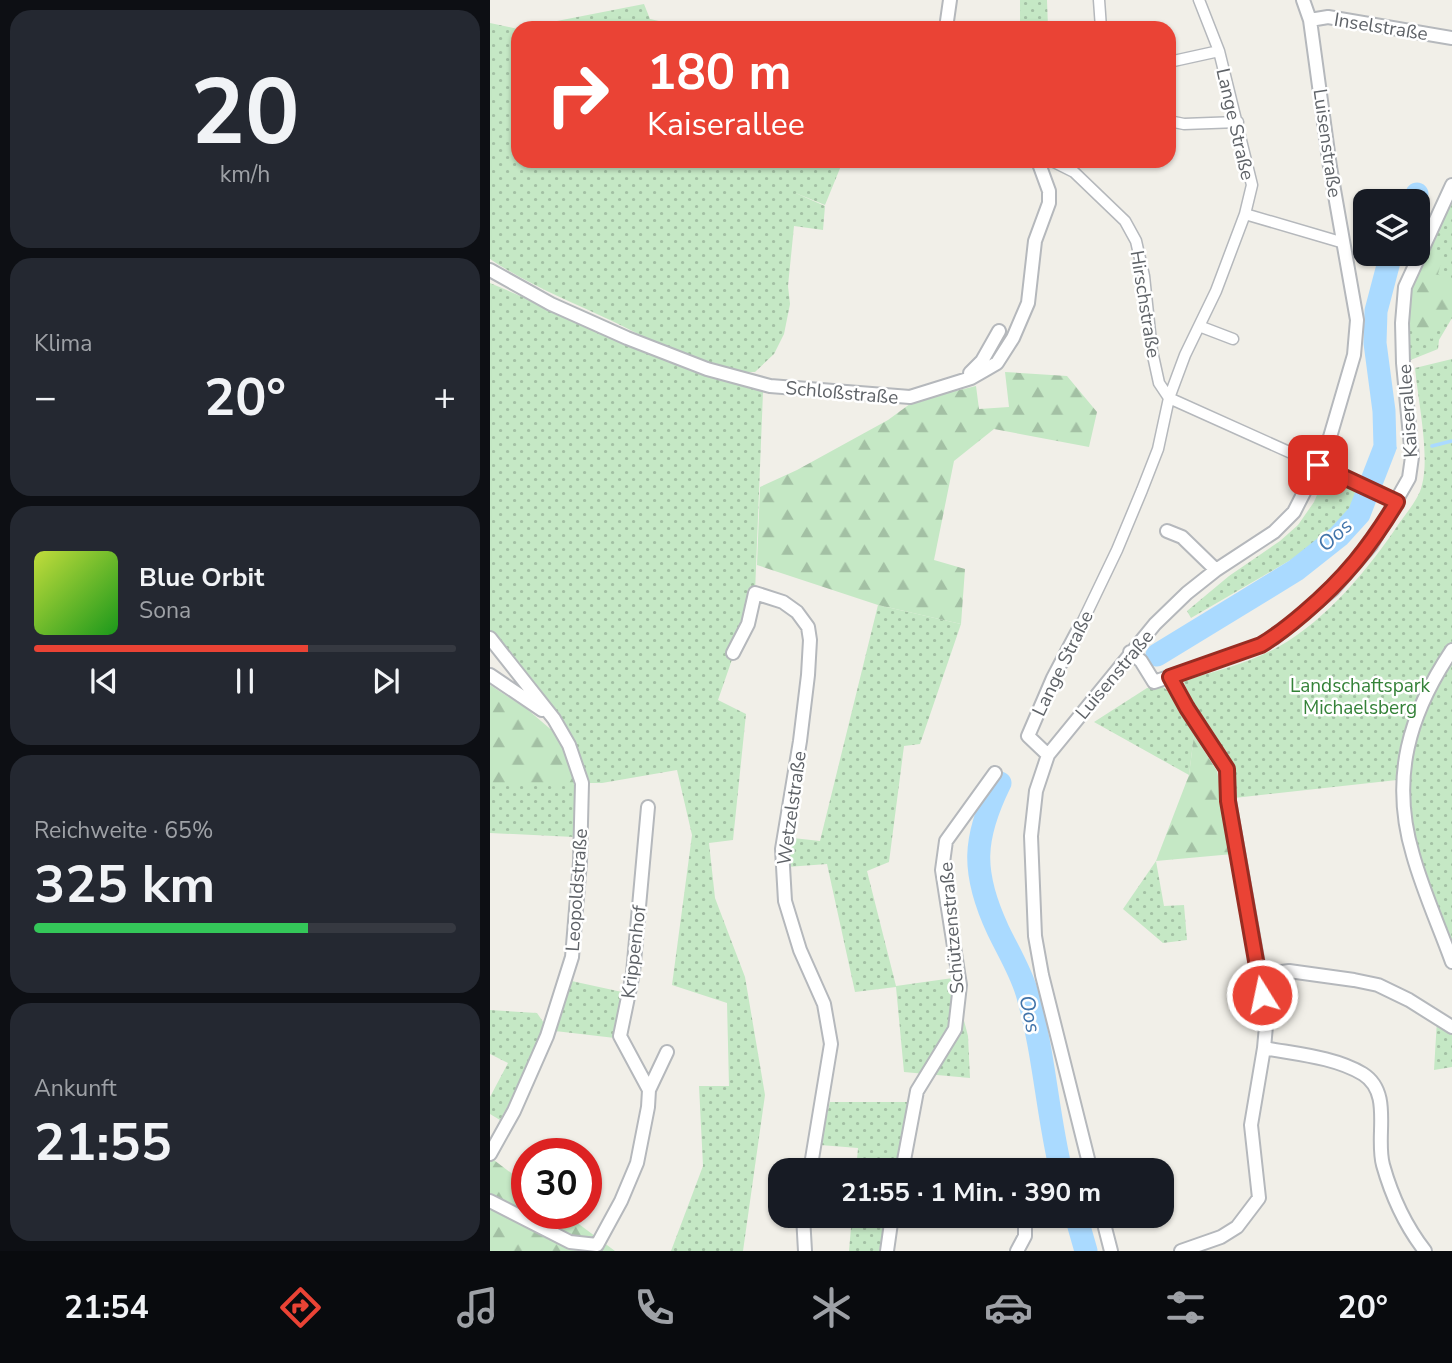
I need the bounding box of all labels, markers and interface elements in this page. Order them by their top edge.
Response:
street label: Inselstraße [1332,7,1430,47]
text: 180 m [647,39,791,106]
icon: right [532,49,623,140]
text: 20 [190,51,300,175]
street label: Lange Straße [1210,66,1261,183]
street label: Luisenstraße [1307,87,1348,199]
text: Kaiserallee [647,103,805,146]
text: km/h [220,159,270,190]
map controls [1353,189,1430,266]
button: layers [1353,189,1430,266]
street label: Hirschstraße [1124,249,1166,360]
text: Klima [34,328,92,359]
text: 20° [204,362,286,433]
street label: Kaiserallee [1392,363,1424,459]
text: − [34,372,57,423]
text: + [433,372,456,423]
street label: Schloßstraße [784,375,899,411]
pin [1288,435,1348,495]
icon: arrive [1299,446,1337,484]
water label: Oos [1312,512,1358,558]
text: Blue Orbit [139,560,264,595]
text: Sona [139,595,191,626]
street label: Lange Straße [1026,606,1100,720]
street label: Luisenstraße [1070,624,1160,725]
icon: previous [85,662,123,700]
icon: pause [226,662,264,700]
icon: next [367,662,405,700]
park label: Landschaftspark Michaelsberg [1290,673,1431,721]
street label: Wetzelstraße [771,749,813,867]
text: Reichweite · 65% [34,815,213,846]
street label: Leopoldstraße [560,828,594,953]
text: 325 km [34,849,215,920]
street label: Schützenstraße [933,861,971,995]
street label: Krippenhof [615,903,653,1000]
position arrow [1225,958,1299,1032]
water label: Oos [1012,993,1048,1035]
text: Ankunft [34,1073,116,1104]
text: 21:55 [34,1107,172,1178]
speed limit sign: 30 [511,1138,602,1229]
text: 21:55 · 1 Min. · 390 m [841,1175,1101,1210]
icon: directions [276,1283,325,1332]
icon: music [453,1283,502,1332]
icon: phone [630,1283,679,1332]
icon: climate [807,1283,856,1332]
icon: car [984,1283,1033,1332]
icon: filters [1161,1283,1210,1332]
text: 21:54 [64,1286,149,1329]
text: 20° [1337,1286,1388,1329]

